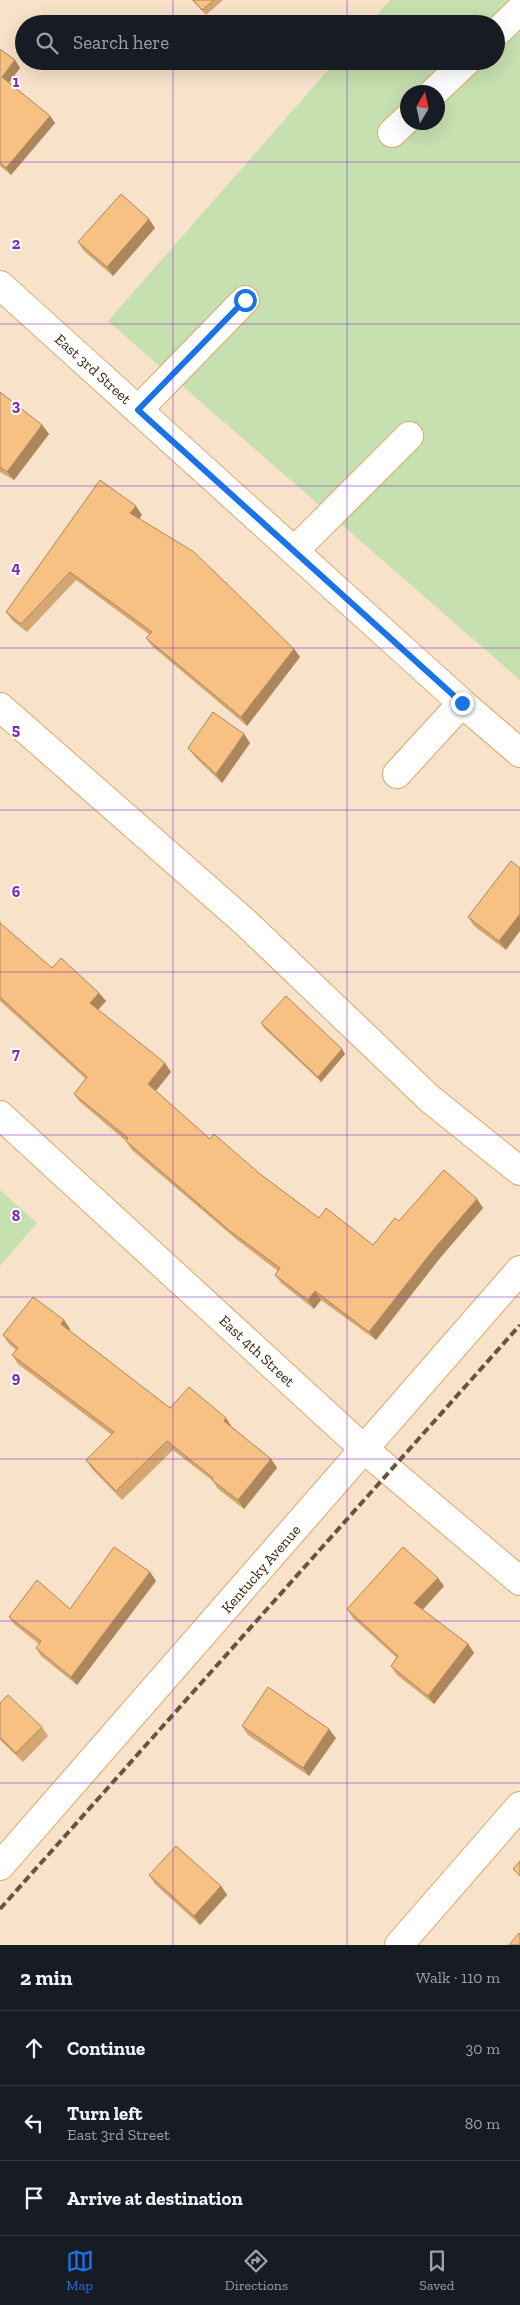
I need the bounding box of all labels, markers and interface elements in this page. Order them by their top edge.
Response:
search box [15,15,505,70]
icon: search [33,29,61,57]
text: Search here [73,31,169,54]
text: 1 [13,72,20,91]
north arrow [400,85,445,130]
text: 2 [12,234,21,253]
route start [234,289,257,312]
street label: East 3rd Street [51,330,135,408]
text: 3 [12,396,21,415]
text: 4 [11,558,21,577]
route end [451,692,474,715]
text: 5 [12,720,20,739]
text: 6 [12,882,21,901]
text: 7 [12,1044,20,1063]
text: 8 [12,1206,21,1225]
street label: East 4th Street [216,1312,299,1391]
text: 9 [12,1368,21,1387]
street label: Kentucky Avenue [218,1521,304,1617]
text: 2 min [20,1965,72,1990]
text: Walk · 110 m [416,1968,500,1987]
icon: ahead [20,2034,48,2062]
text: Continue [67,2037,145,2060]
text: 30 m [466,2039,500,2058]
text: Turn left [67,2102,142,2125]
icon: left [20,2109,48,2137]
text: 80 m [465,2114,500,2133]
text: East 3rd Street [67,2125,170,2144]
icon: arrive [20,2184,48,2212]
text: Arrive at destination [67,2187,243,2210]
tab: Map [66,2247,94,2294]
tab: Directions [225,2247,288,2294]
tab: Saved [419,2247,454,2294]

